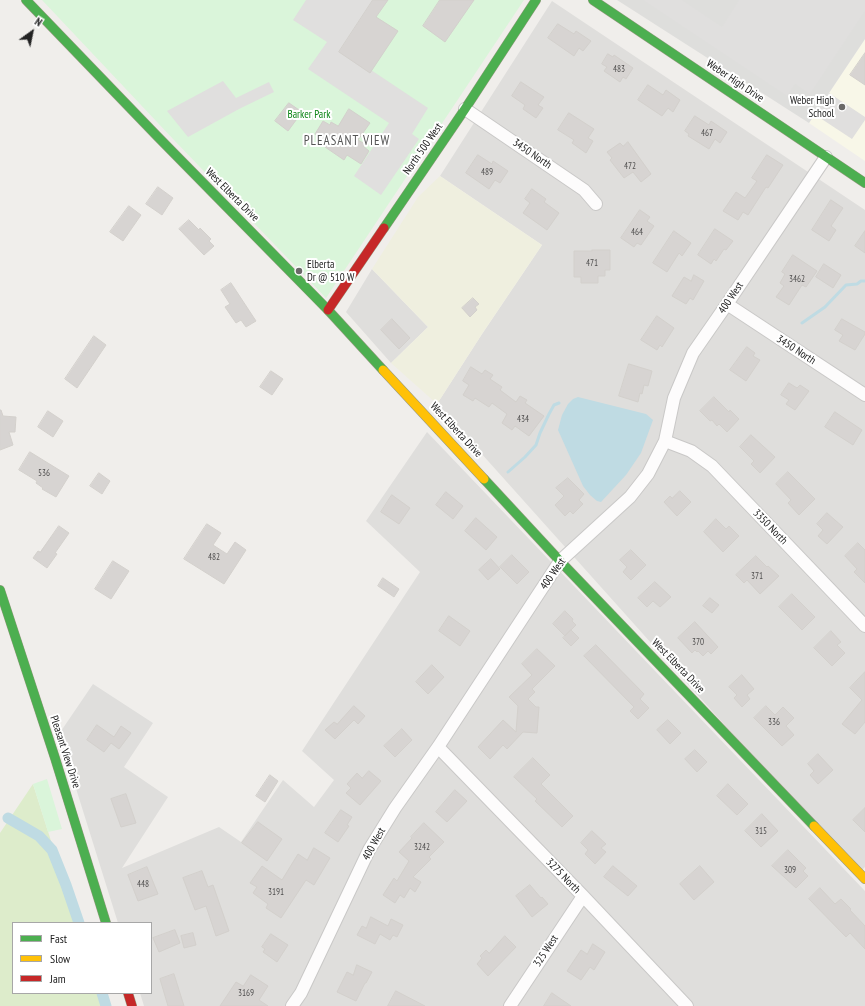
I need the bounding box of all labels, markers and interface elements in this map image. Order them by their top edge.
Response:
north arrow [12,12,52,52]
text: N [32,14,45,29]
street label: Weber High Drive [704,57,766,105]
house number: 483 [613,64,625,74]
place label: Weber High School [790,94,834,120]
marker: Weber High School [837,102,847,112]
park label: Barker Park [288,108,330,122]
street label: North 500 West [400,121,446,177]
house number: 467 [701,128,713,138]
district label: PLEASANT VIEW [304,133,390,149]
street label: 3450 North [510,136,554,172]
house number: 472 [624,161,636,171]
street label: West Elberta Drive [203,166,261,224]
house number: 489 [481,167,493,177]
house number: 464 [631,227,643,237]
place label: Elberta Dr @ 510 W [307,258,354,284]
house number: 471 [586,258,598,268]
marker: Elberta Dr @ 510 W [294,266,304,276]
house number: 3462 [789,274,805,284]
street label: 400 West [716,280,746,316]
street label: 3450 North [774,332,818,368]
street label: West Elberta Drive [427,400,485,460]
house number: 434 [517,414,529,424]
house number: 536 [38,468,50,478]
street label: 3350 North [750,507,790,547]
house number: 482 [208,552,220,562]
street label: 400 West [537,556,569,592]
house number: 371 [751,571,763,581]
street label: West Elberta Drive [649,636,707,696]
house number: 370 [692,637,704,647]
street label: Pleasant View Drive [47,714,83,790]
house number: 336 [768,717,780,727]
street label: 400 West [360,825,388,863]
house number: 315 [755,826,767,836]
house number: 3242 [414,842,430,852]
street label: 3275 North [543,856,583,896]
house number: 309 [784,865,796,875]
house number: 448 [137,879,149,889]
house number: 3191 [268,887,284,897]
legend [12,922,152,994]
text: Fast [50,931,67,946]
street label: 325 West [531,933,561,969]
text: Slow [50,951,70,966]
text: Jam [50,971,66,986]
house number: 3169 [238,988,254,998]

